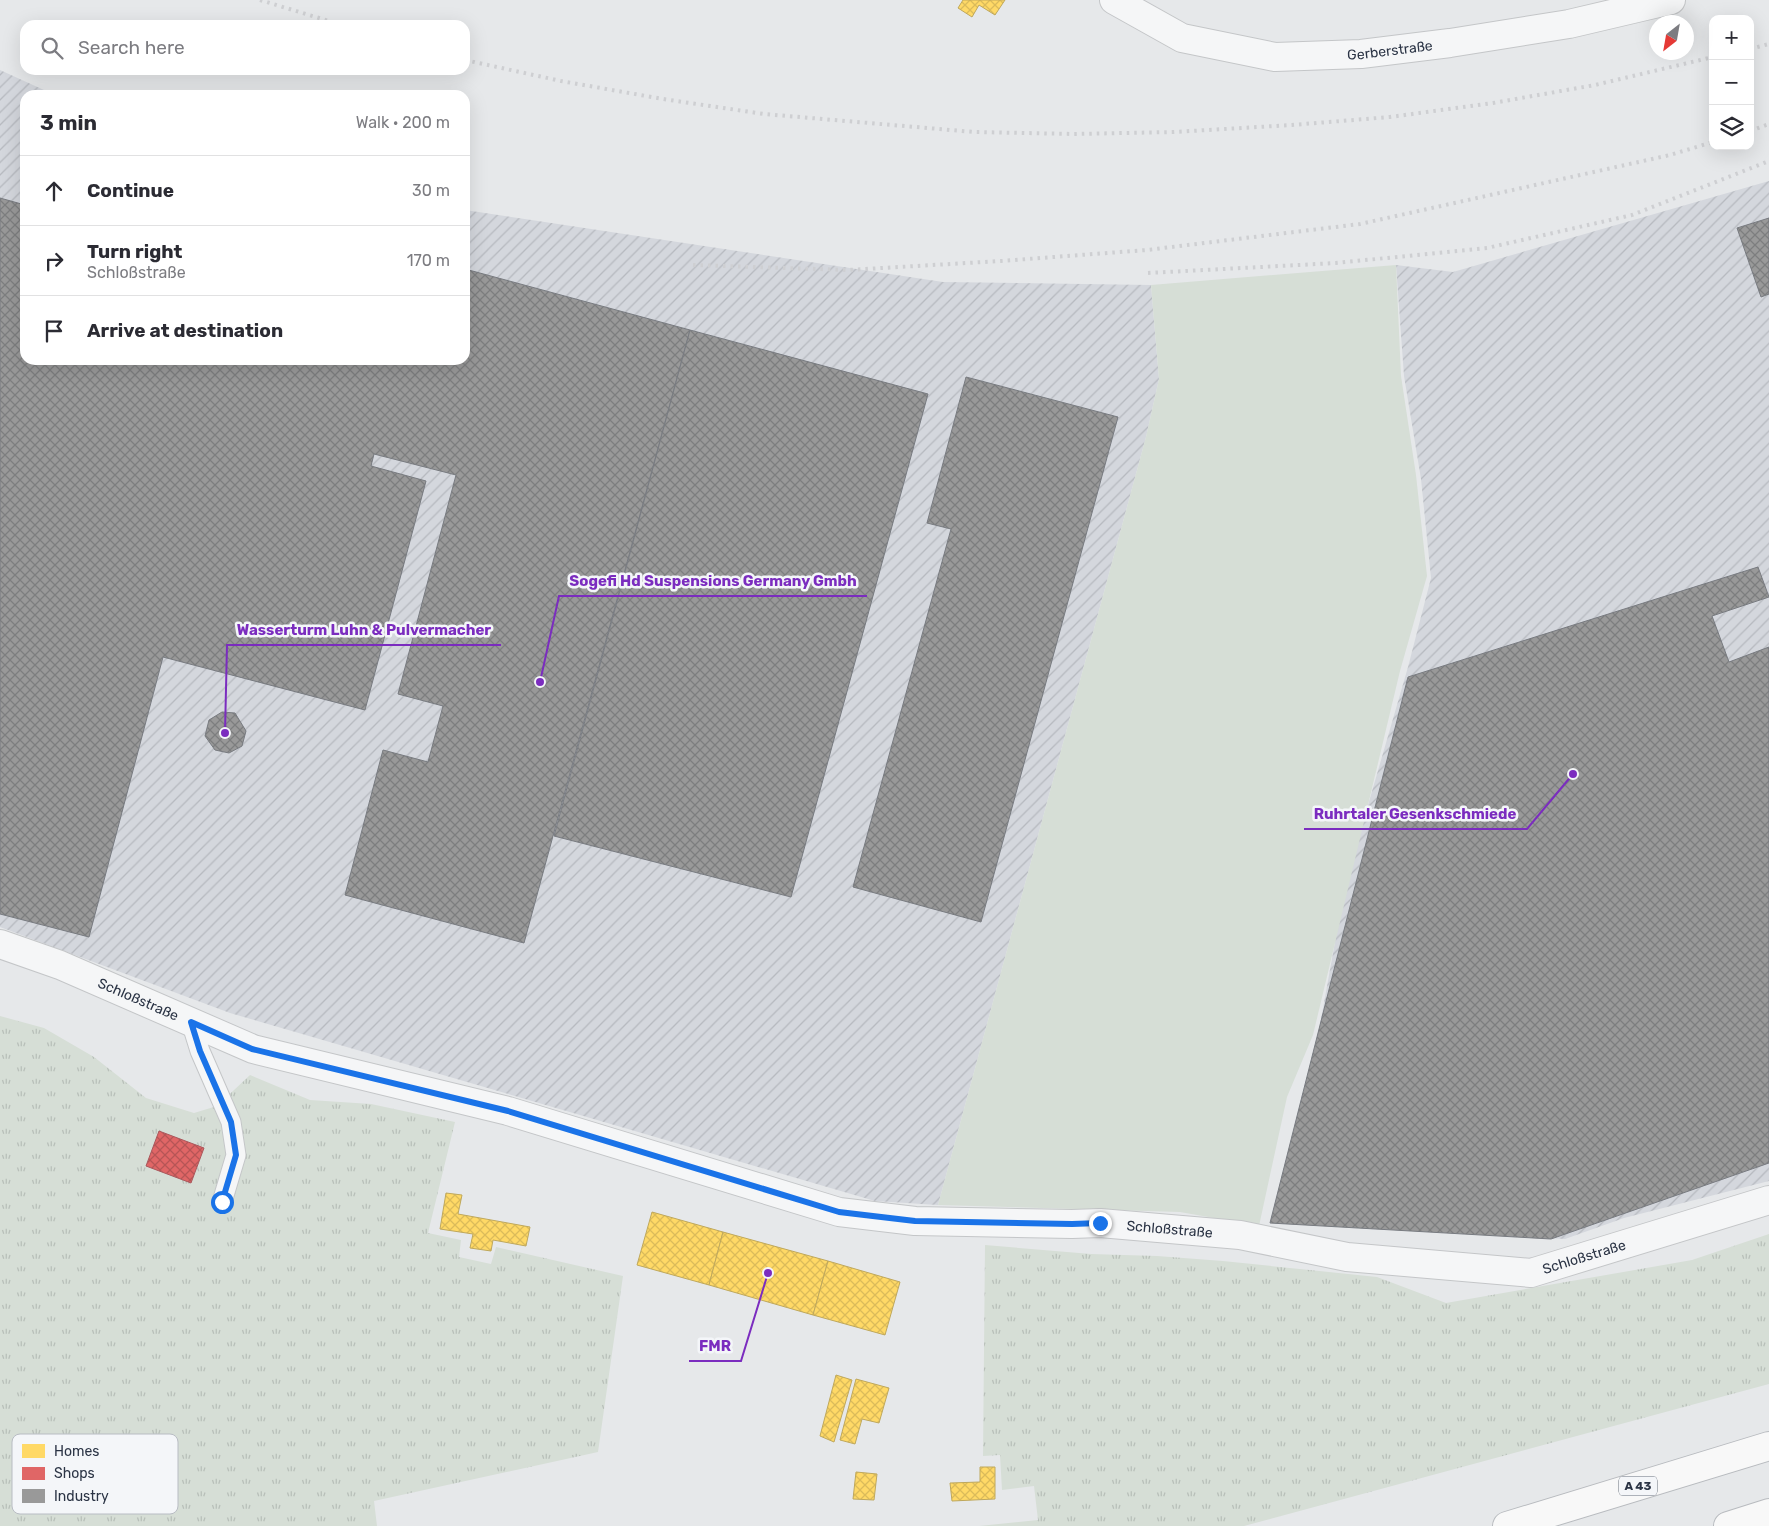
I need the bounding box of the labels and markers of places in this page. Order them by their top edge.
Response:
callout: Sogefi Hd Suspensions Germany Gmbh [559,566,867,596]
callout: Wasserturm Luhn & Pulvermacher [227,615,501,645]
callout: Ruhrtaler Gesenkschmiede [1304,799,1527,829]
callout: FMR [689,1331,741,1361]

